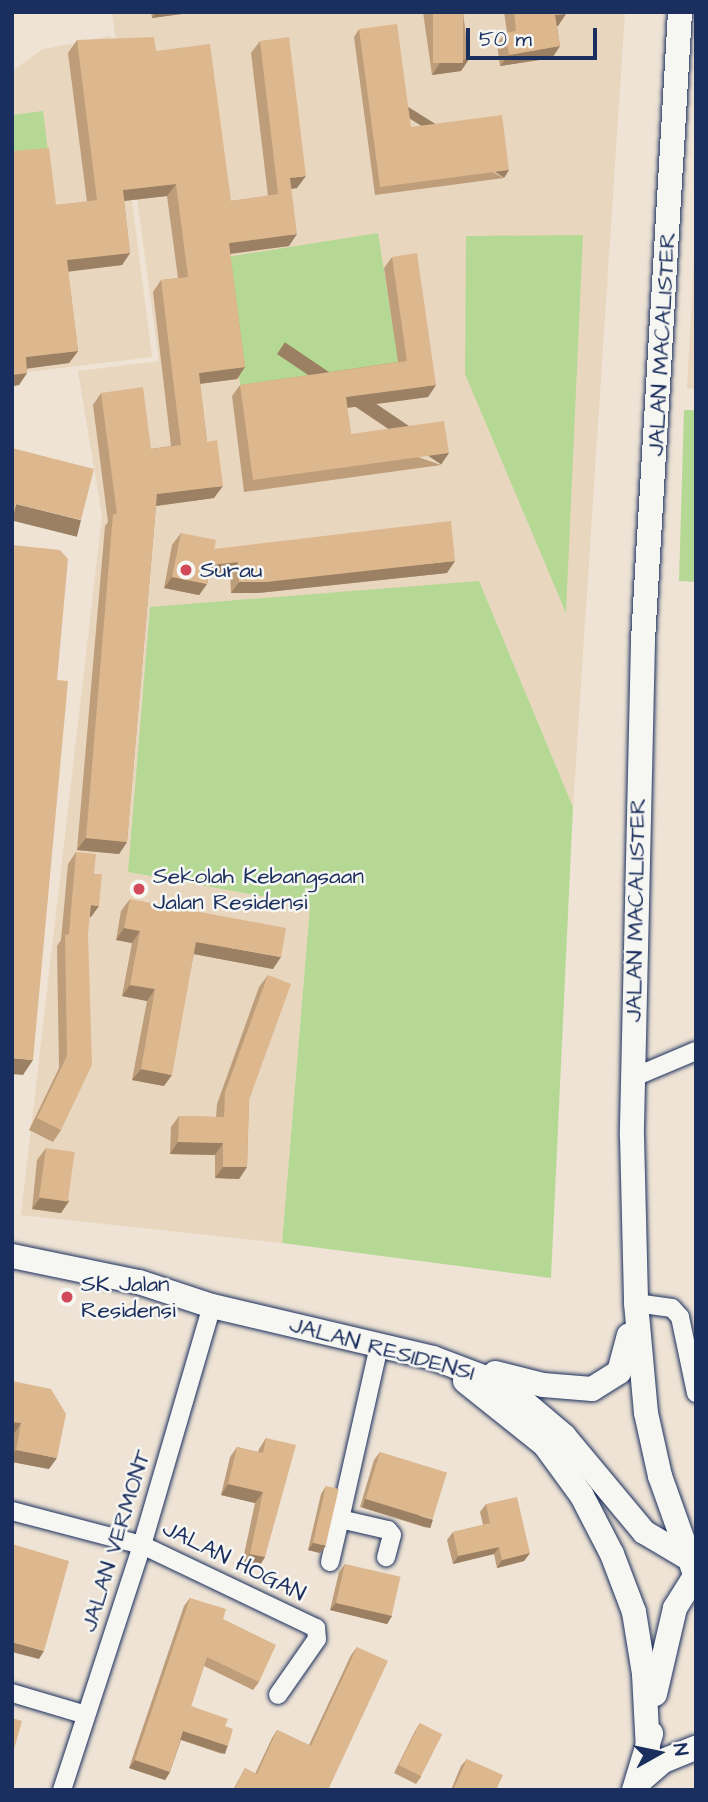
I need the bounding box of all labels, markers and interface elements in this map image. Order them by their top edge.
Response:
scale bar [470,14,601,58]
text: 50 m [479,25,532,54]
street label: JALAN MACALISTER [642,231,682,457]
place label: Surau [200,556,263,584]
marker: Surau [178,562,194,578]
street label: JALAN MACALISTER [620,798,652,1022]
place label: Sekolah Kebangsaan Jalan Residensi [153,862,364,916]
marker: Sekolah Kebangsaan Jalan Residensi [131,881,147,897]
place label: SK Jalan Residensi [81,1270,176,1324]
marker: SK Jalan Residensi [59,1289,75,1305]
street label: JALAN RESIDENSI [286,1311,478,1387]
street label: JALAN VERMONT [75,1447,157,1635]
street label: JALAN HOGAN [158,1514,310,1608]
north arrow [624,1718,694,1788]
text: N [666,1742,695,1758]

